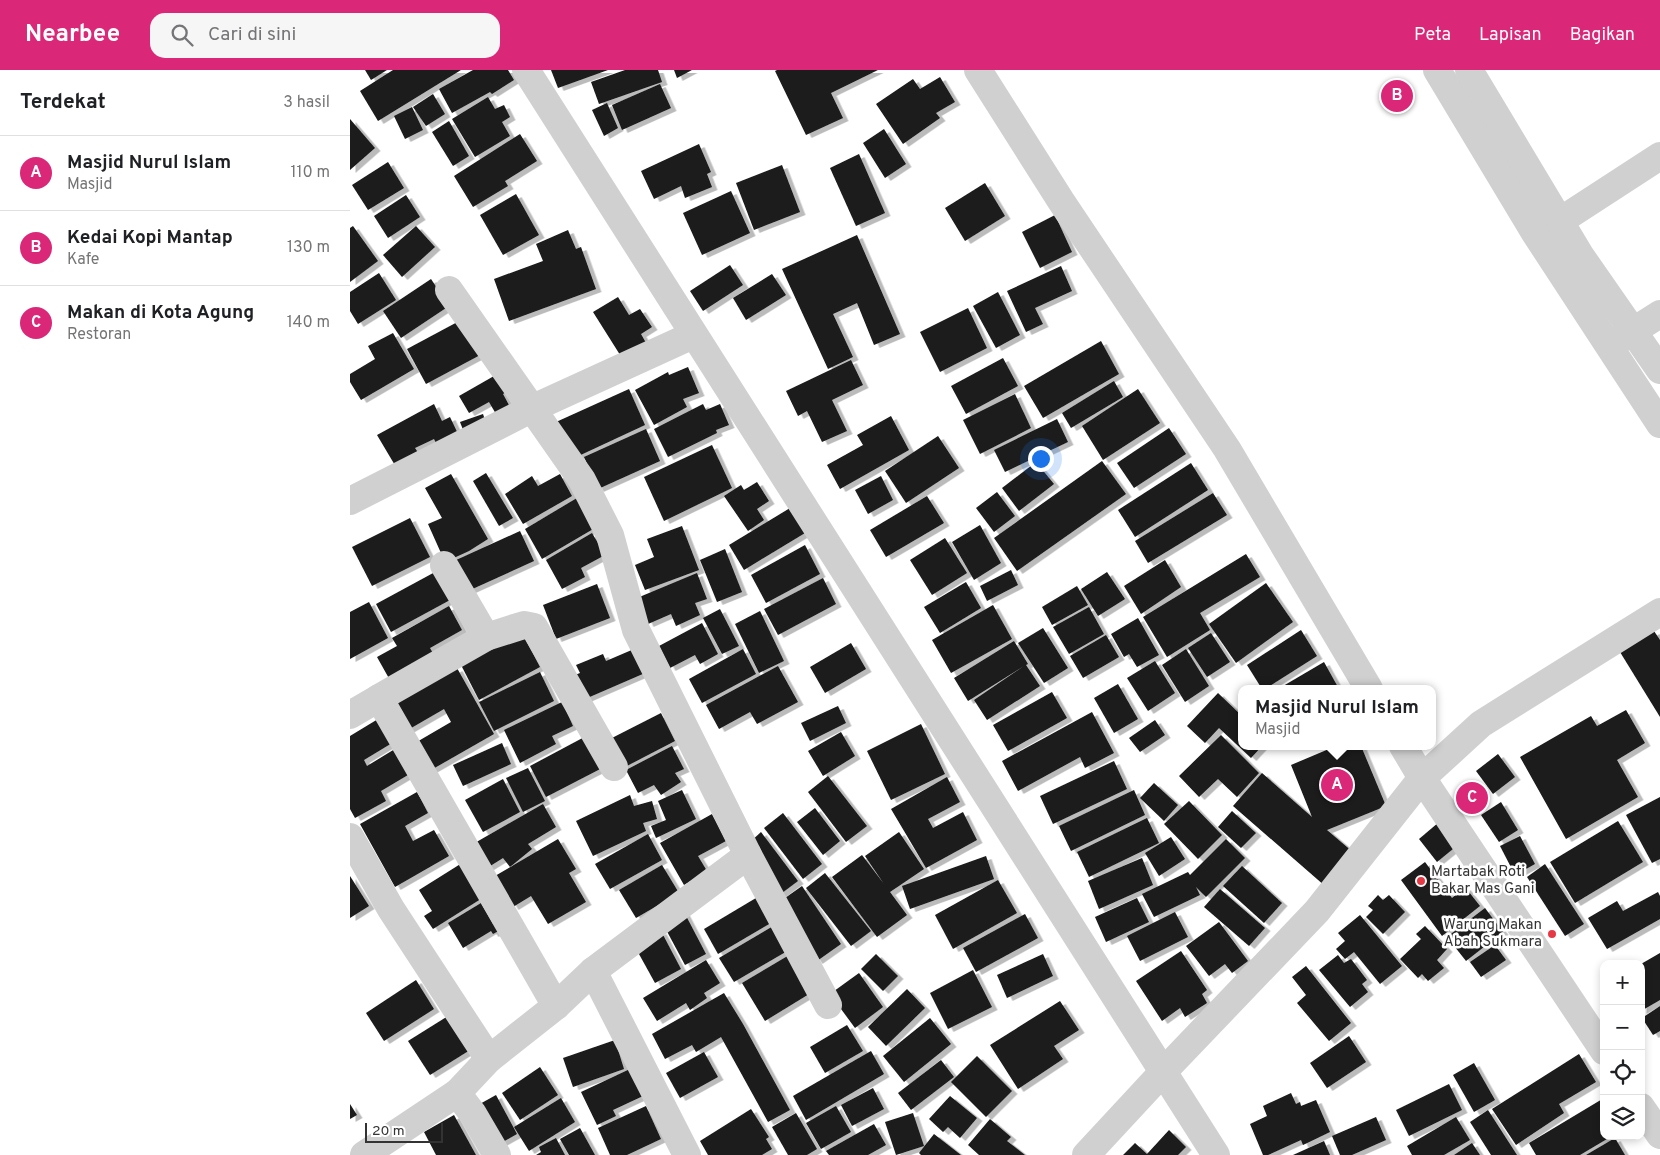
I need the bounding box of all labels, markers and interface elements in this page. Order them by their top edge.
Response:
search box [150,13,500,58]
text: Nearbee [25,20,120,50]
icon: search [168,21,196,49]
text: Cari di sini [208,23,296,47]
text: Peta [1414,24,1451,47]
text: Lapisan [1479,24,1542,47]
text: Bagikan [1570,24,1635,47]
pin: B [1381,77,1413,115]
text: Terdekat [20,89,106,116]
text: 3 hasil [283,93,330,113]
text: Masjid Nurul Islam [67,151,231,175]
text: A [30,163,42,183]
text: 110 m [290,163,330,183]
text: Masjid [67,175,112,195]
text: Kedai Kopi Mantap [67,226,233,250]
text: B [30,238,42,258]
text: 130 m [287,238,330,258]
text: Kafe [67,250,99,270]
text: Makan di Kota Agung [67,301,254,325]
text: C [31,313,41,333]
text: 140 m [287,313,330,333]
text: Restoran [67,325,131,345]
your location [1028,446,1054,472]
popup [1238,685,1436,750]
text: Masjid Nurul Islam [1255,696,1419,720]
text: Masjid [1255,720,1300,740]
pin: A [1321,766,1353,804]
pin: C [1456,779,1488,817]
place label: Martabak Roti Bakar Mas Gani [1431,863,1535,899]
marker: Martabak Roti Bakar Mas Gani [1415,875,1427,887]
place label: Warung Makan Abah Sukmara [1443,916,1542,952]
marker: Warung Makan Abah Sukmara [1546,928,1558,940]
map controls [1600,960,1645,1140]
button: + [1600,960,1645,1005]
button: − [1600,1005,1645,1050]
button: locate [1600,1050,1645,1095]
button: layers [1600,1095,1645,1140]
scale bar [365,1120,442,1143]
text: 20 m [372,1123,405,1140]

